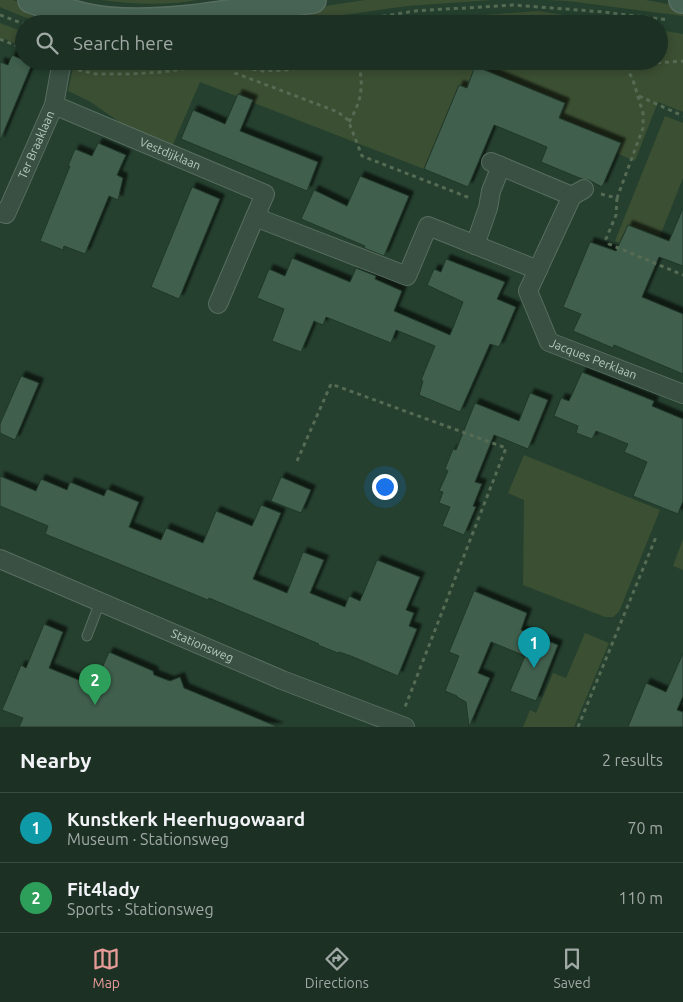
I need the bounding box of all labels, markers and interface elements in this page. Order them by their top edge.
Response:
search box [15,15,668,70]
icon: search [33,29,61,57]
text: Search here [73,32,173,54]
street label: Ter Braaklaan [15,109,57,181]
street label: Vestdijklaan [138,135,203,172]
street label: Jacques Perklaan [548,336,639,381]
your location [372,474,398,500]
street label: Stationsweg [169,626,236,664]
pin: 1 [518,627,550,668]
pin: 2 [79,664,111,705]
text: Nearby [20,748,91,772]
text: 2 results [602,751,663,769]
text: Kunstkerk Heerhugowaard [67,808,305,830]
text: 1 [31,819,41,837]
text: 70 m [627,819,663,837]
text: Museum · Stationsweg [67,830,229,848]
text: Fit4lady [67,878,140,900]
text: 2 [31,889,41,907]
text: 110 m [618,889,663,907]
text: Sports · Stationsweg [67,900,214,918]
tab: Map [92,945,120,991]
tab: Directions [305,945,369,991]
tab: Saved [553,945,591,991]

